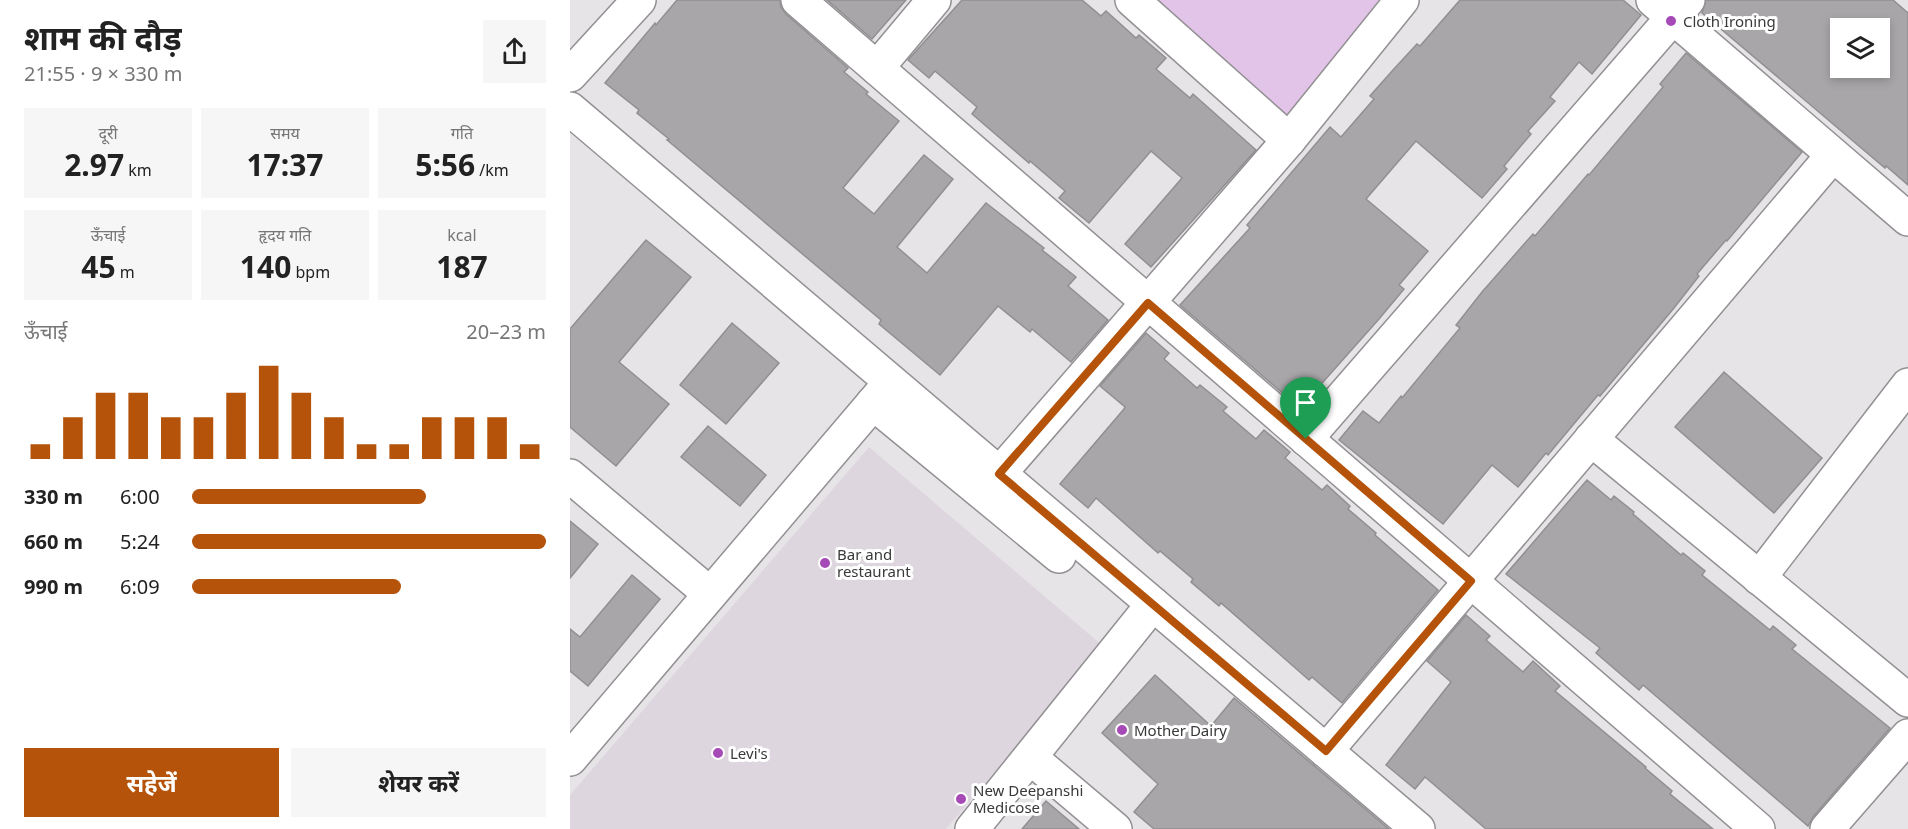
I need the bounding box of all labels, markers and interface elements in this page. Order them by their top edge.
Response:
place label: Cloth Ironing [1683,11,1776,31]
marker: Cloth Ironing [1664,14,1678,28]
text: शाम की दौड़ [24,15,182,60]
map controls [1830,18,1890,78]
button: layers [1830,18,1890,78]
button: share [483,20,546,83]
text: 21:55 · 9 × 330 m [24,60,182,87]
text: दूरी [98,122,118,144]
text: समय [270,122,300,144]
text: गति [451,122,473,144]
text: 2.97 [64,144,124,185]
text: 17:37 [246,144,324,185]
text: 5:56 [415,144,475,185]
text: km [124,159,152,181]
text: /km [475,159,509,181]
text: ऊँचाई [91,224,125,246]
text: हृदय गति [258,224,312,246]
text: kcal [447,224,477,246]
text: 45 [81,246,116,287]
text: 140 [240,246,291,287]
text: 187 [436,246,488,287]
text: m [116,261,135,283]
text: bpm [291,261,330,283]
text: ऊँचाई [24,318,67,345]
text: 20–23 m [466,318,546,345]
pin [1280,377,1331,439]
icon: arrive [1289,386,1322,419]
text: 330 m [24,483,83,510]
text: 6:00 [120,483,160,510]
text: 660 m [24,528,83,555]
text: 5:24 [120,528,160,555]
place label: Bar and restaurant [837,544,911,581]
marker: Bar and restaurant [818,556,832,570]
text: 990 m [24,573,83,600]
text: 6:09 [120,573,160,600]
place label: Mother Dairy [1134,720,1227,740]
marker: Mother Dairy [1115,723,1129,737]
place label: Levi's [730,743,768,763]
marker: Levi's [711,746,725,760]
button: सहेजें [24,748,279,817]
button: शेयर करें [291,748,546,817]
place label: New Deepanshi Medicose [973,780,1083,817]
marker: New Deepanshi Medicose [954,792,968,806]

